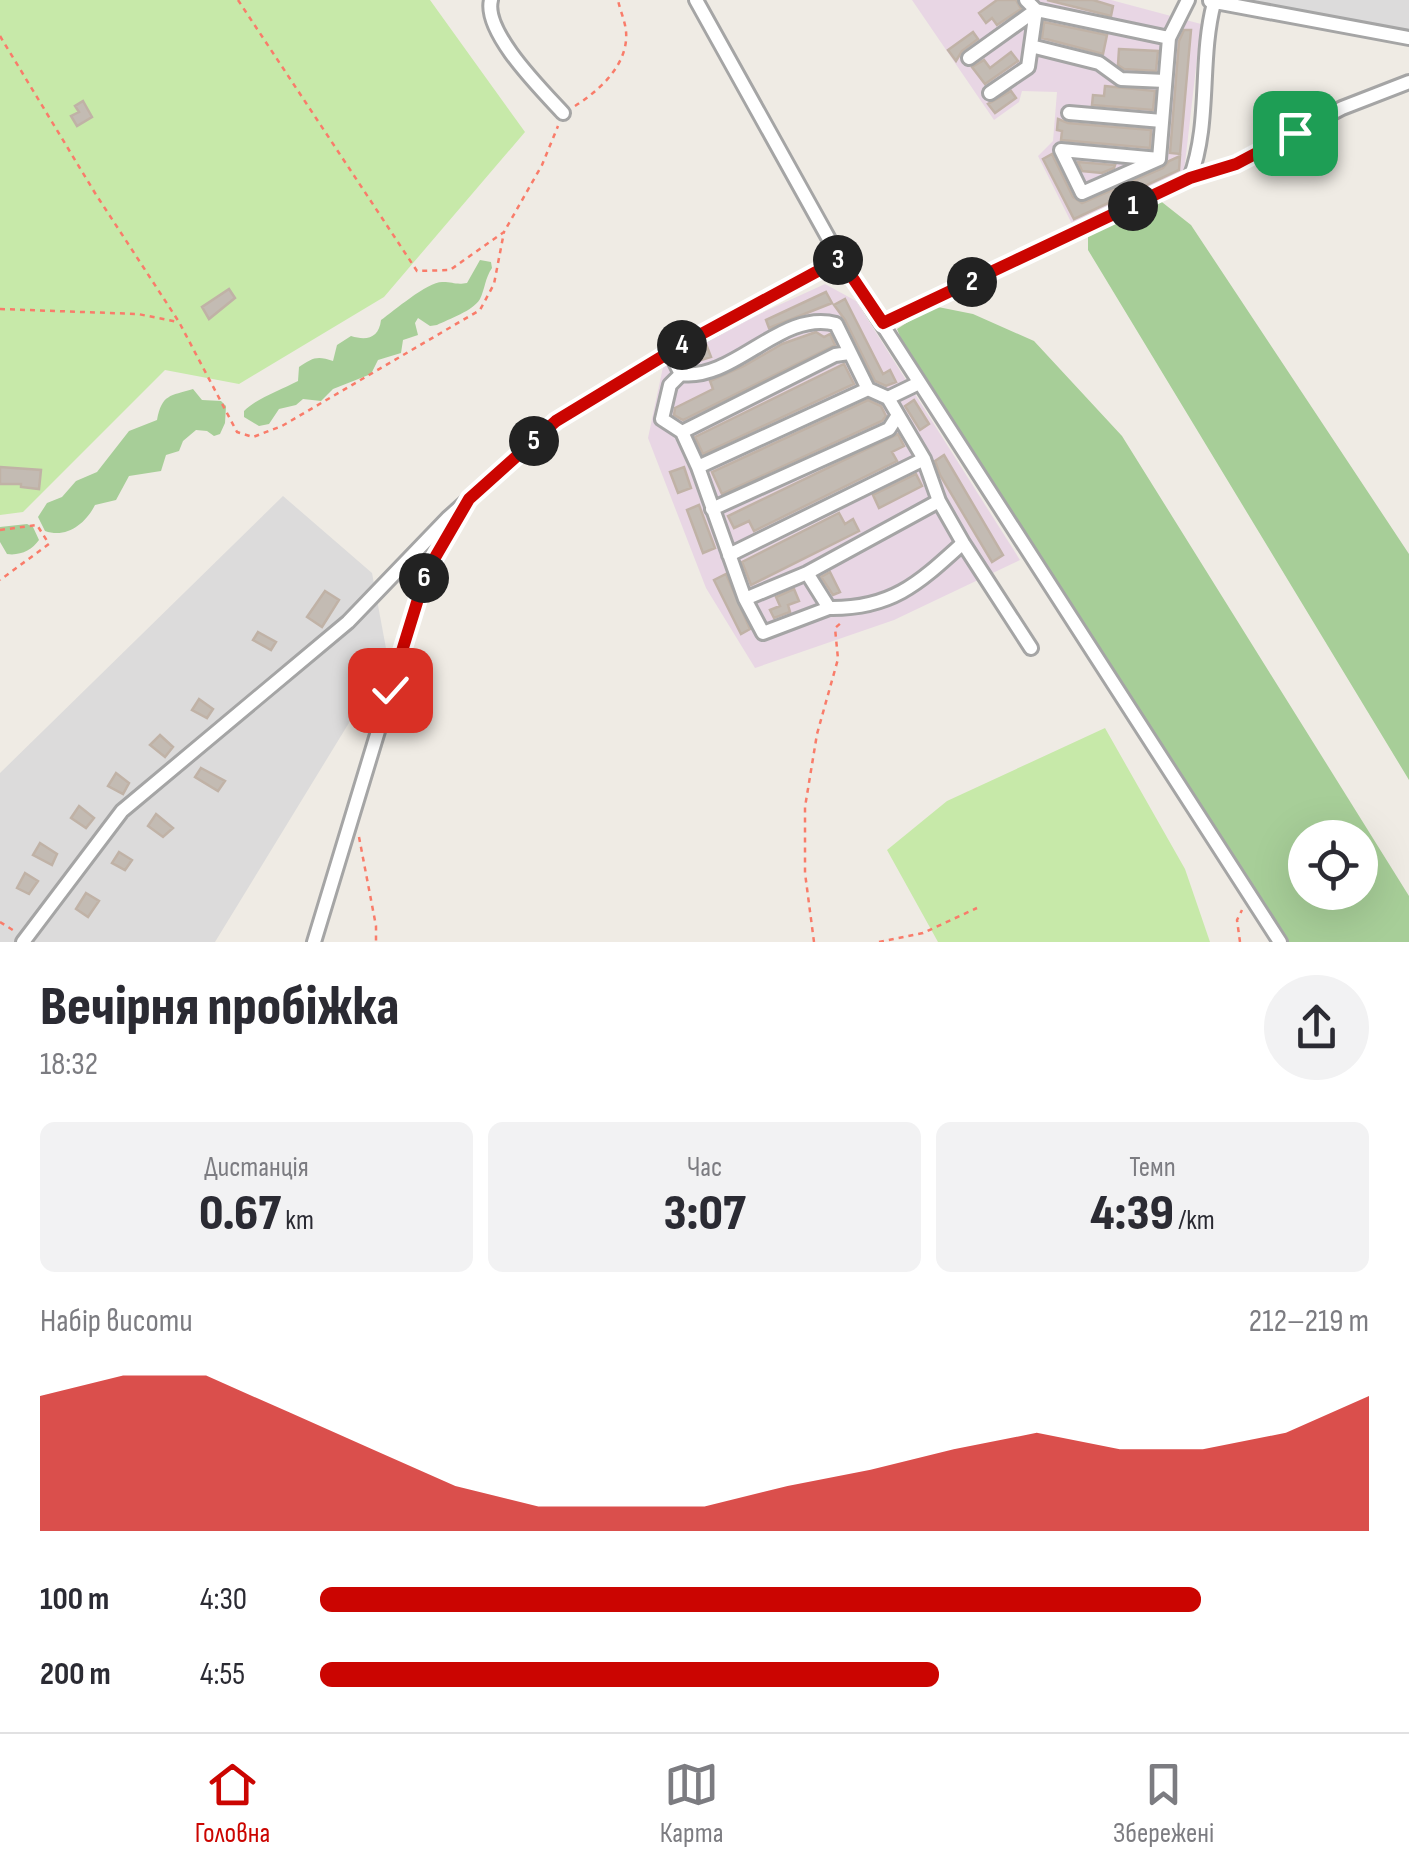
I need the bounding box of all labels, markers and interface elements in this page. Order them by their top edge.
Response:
pin [1253,91,1338,176]
icon: arrive [1268,106,1323,161]
pin: 1 [1108,181,1158,231]
text: 1 [1128,189,1138,222]
pin: 3 [813,235,863,285]
text: 3 [832,243,844,276]
pin: 2 [947,257,997,307]
text: 2 [966,265,978,298]
pin: 4 [657,320,707,370]
text: 4 [675,328,689,361]
pin: 5 [509,416,559,466]
text: 5 [528,424,540,457]
pin: 6 [399,553,449,603]
text: 6 [417,561,431,594]
pin [348,648,433,733]
icon: check [363,663,418,718]
map controls [1288,820,1378,910]
button: locate [1288,820,1378,910]
text: Вечірня пробіжка [40,974,399,1041]
button: share [1264,975,1369,1080]
text: 18:32 [40,1045,98,1084]
text: Дистанція [204,1151,309,1184]
text: Час [687,1151,722,1184]
text: Темп [1129,1151,1176,1184]
text: 0.67 [199,1184,281,1244]
text: 3:07 [663,1184,746,1244]
text: 4:39 [1090,1184,1174,1244]
text: km [281,1204,314,1237]
text: /km [1174,1204,1215,1237]
text: Набір висоти [40,1302,193,1341]
text: 212–219 m [1249,1302,1369,1341]
text: 100 m [40,1580,109,1619]
text: 4:30 [200,1580,247,1619]
text: 200 m [40,1655,111,1694]
text: 4:55 [200,1655,245,1694]
tab: Головна [195,1757,270,1850]
tab: Карта [660,1757,723,1850]
tab: Збережені [1113,1757,1214,1850]

